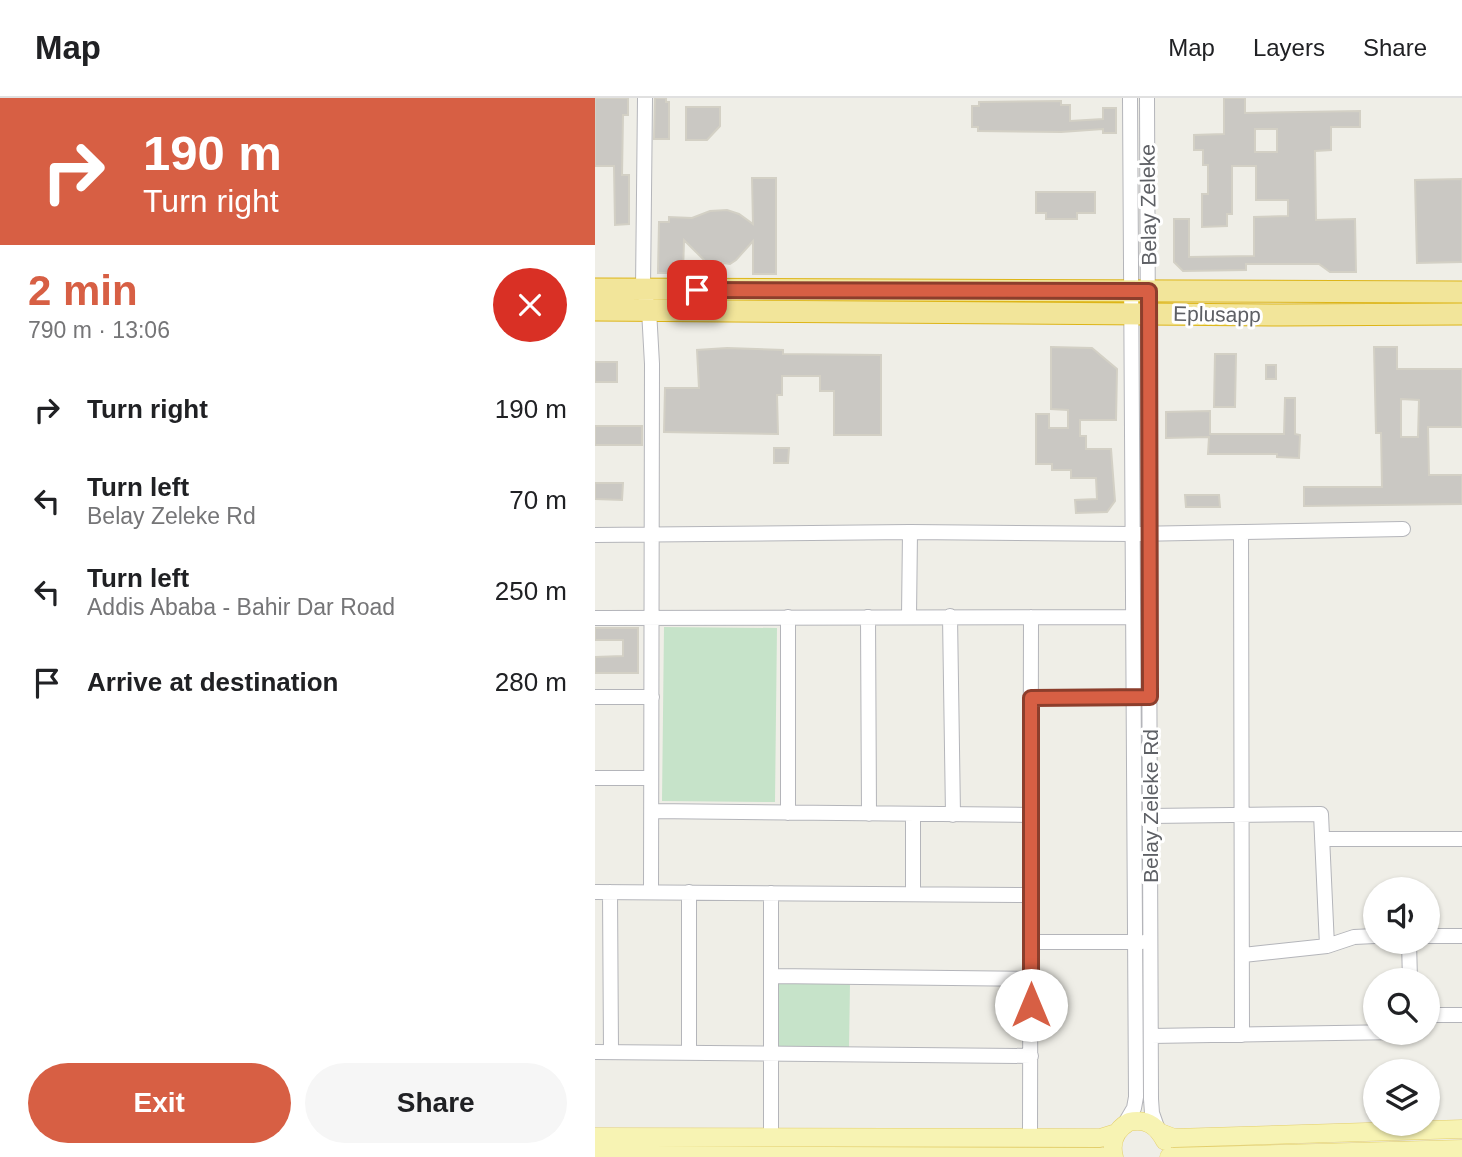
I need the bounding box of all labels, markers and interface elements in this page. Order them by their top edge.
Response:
text: Map [35,29,101,66]
text: Map [1168,34,1215,61]
text: Layers [1253,34,1325,61]
text: Share [1363,34,1427,61]
icon: right [28,126,119,217]
text: 190 m [143,126,282,180]
street label: Belay Zeleke [1135,144,1161,266]
text: Turn right [143,183,279,219]
pin [667,260,727,320]
text: 2 min [28,267,138,314]
button: close [493,268,567,342]
icon: arrive [678,271,716,309]
street label: Eplusapp [1173,302,1261,326]
text: 790 m · 13:06 [28,317,170,343]
icon: right [28,391,66,429]
text: Turn right [87,394,208,424]
text: 190 m [495,394,567,424]
text: Turn left [87,472,189,502]
icon: left [28,482,66,520]
text: 70 m [509,485,567,515]
text: Belay Zeleke Rd [87,503,256,529]
text: Turn left [87,563,189,593]
icon: left [28,573,66,611]
text: 250 m [495,576,567,606]
text: Addis Ababa - Bahir Dar Road [87,594,395,620]
icon: arrive [28,664,66,702]
text: Arrive at destination [87,667,338,697]
text: 280 m [495,667,567,697]
street label: Belay Zeleke Rd [1139,729,1162,883]
map controls [1363,877,1440,1136]
button: sound [1363,877,1440,954]
position arrow [994,968,1068,1042]
button: search [1363,968,1440,1045]
button: layers [1363,1059,1440,1136]
button: Exit [28,1063,291,1143]
button: Share [305,1063,567,1143]

